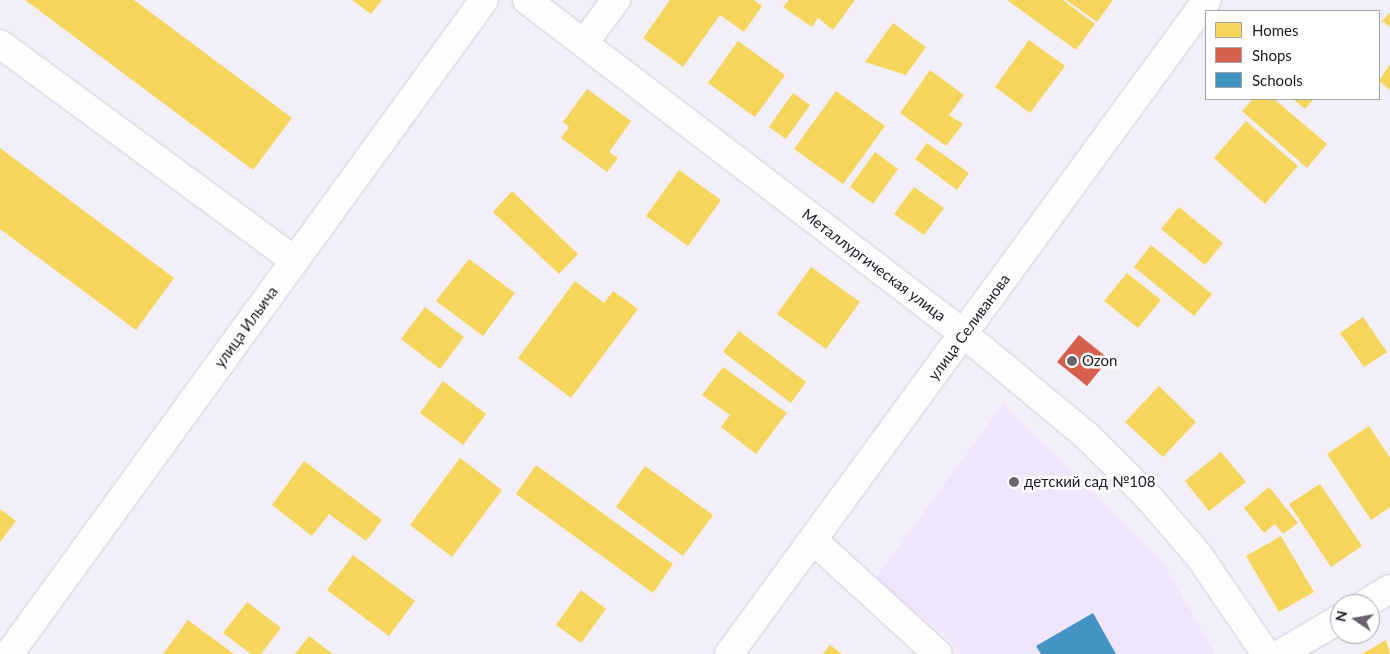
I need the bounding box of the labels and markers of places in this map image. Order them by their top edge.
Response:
place label: Ozon [1082,352,1117,370]
marker: Ozon [1066,355,1078,367]
place label: детский сад №108 [1024,473,1155,491]
marker: детский сад №108 [1008,476,1020,488]

